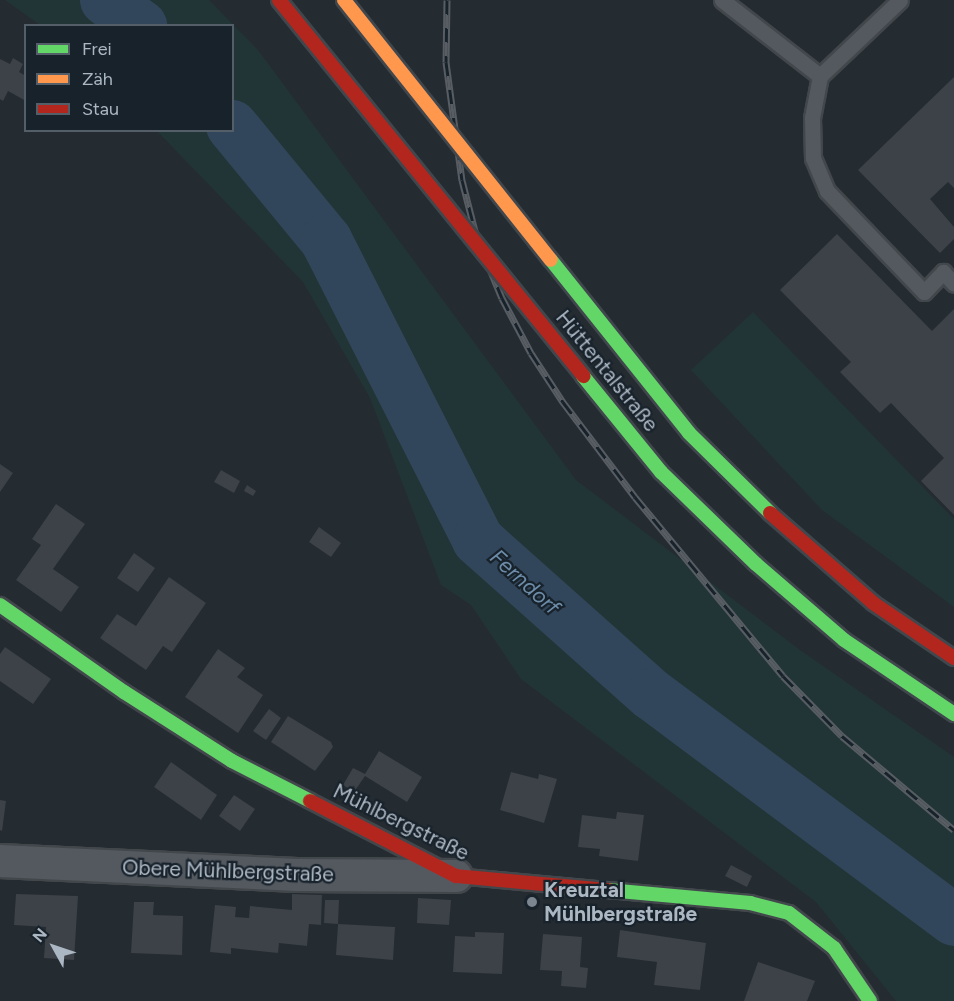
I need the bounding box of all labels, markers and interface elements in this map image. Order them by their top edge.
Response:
legend [24,24,234,132]
text: Frei [82,38,112,60]
text: Zäh [82,68,113,90]
text: Stau [82,98,119,120]
street label: Hüttentalstraße [550,305,664,437]
water label: Ferndorf [485,544,565,620]
street label: Mühlbergstraße [329,778,473,866]
street label: Obere Mühlbergstraße [122,855,334,887]
place label: Kreuztal Mühlbergstraße [544,877,697,927]
marker: Kreuztal Mühlbergstraße [525,895,539,909]
north arrow [24,917,84,977]
text: N [29,924,51,946]

